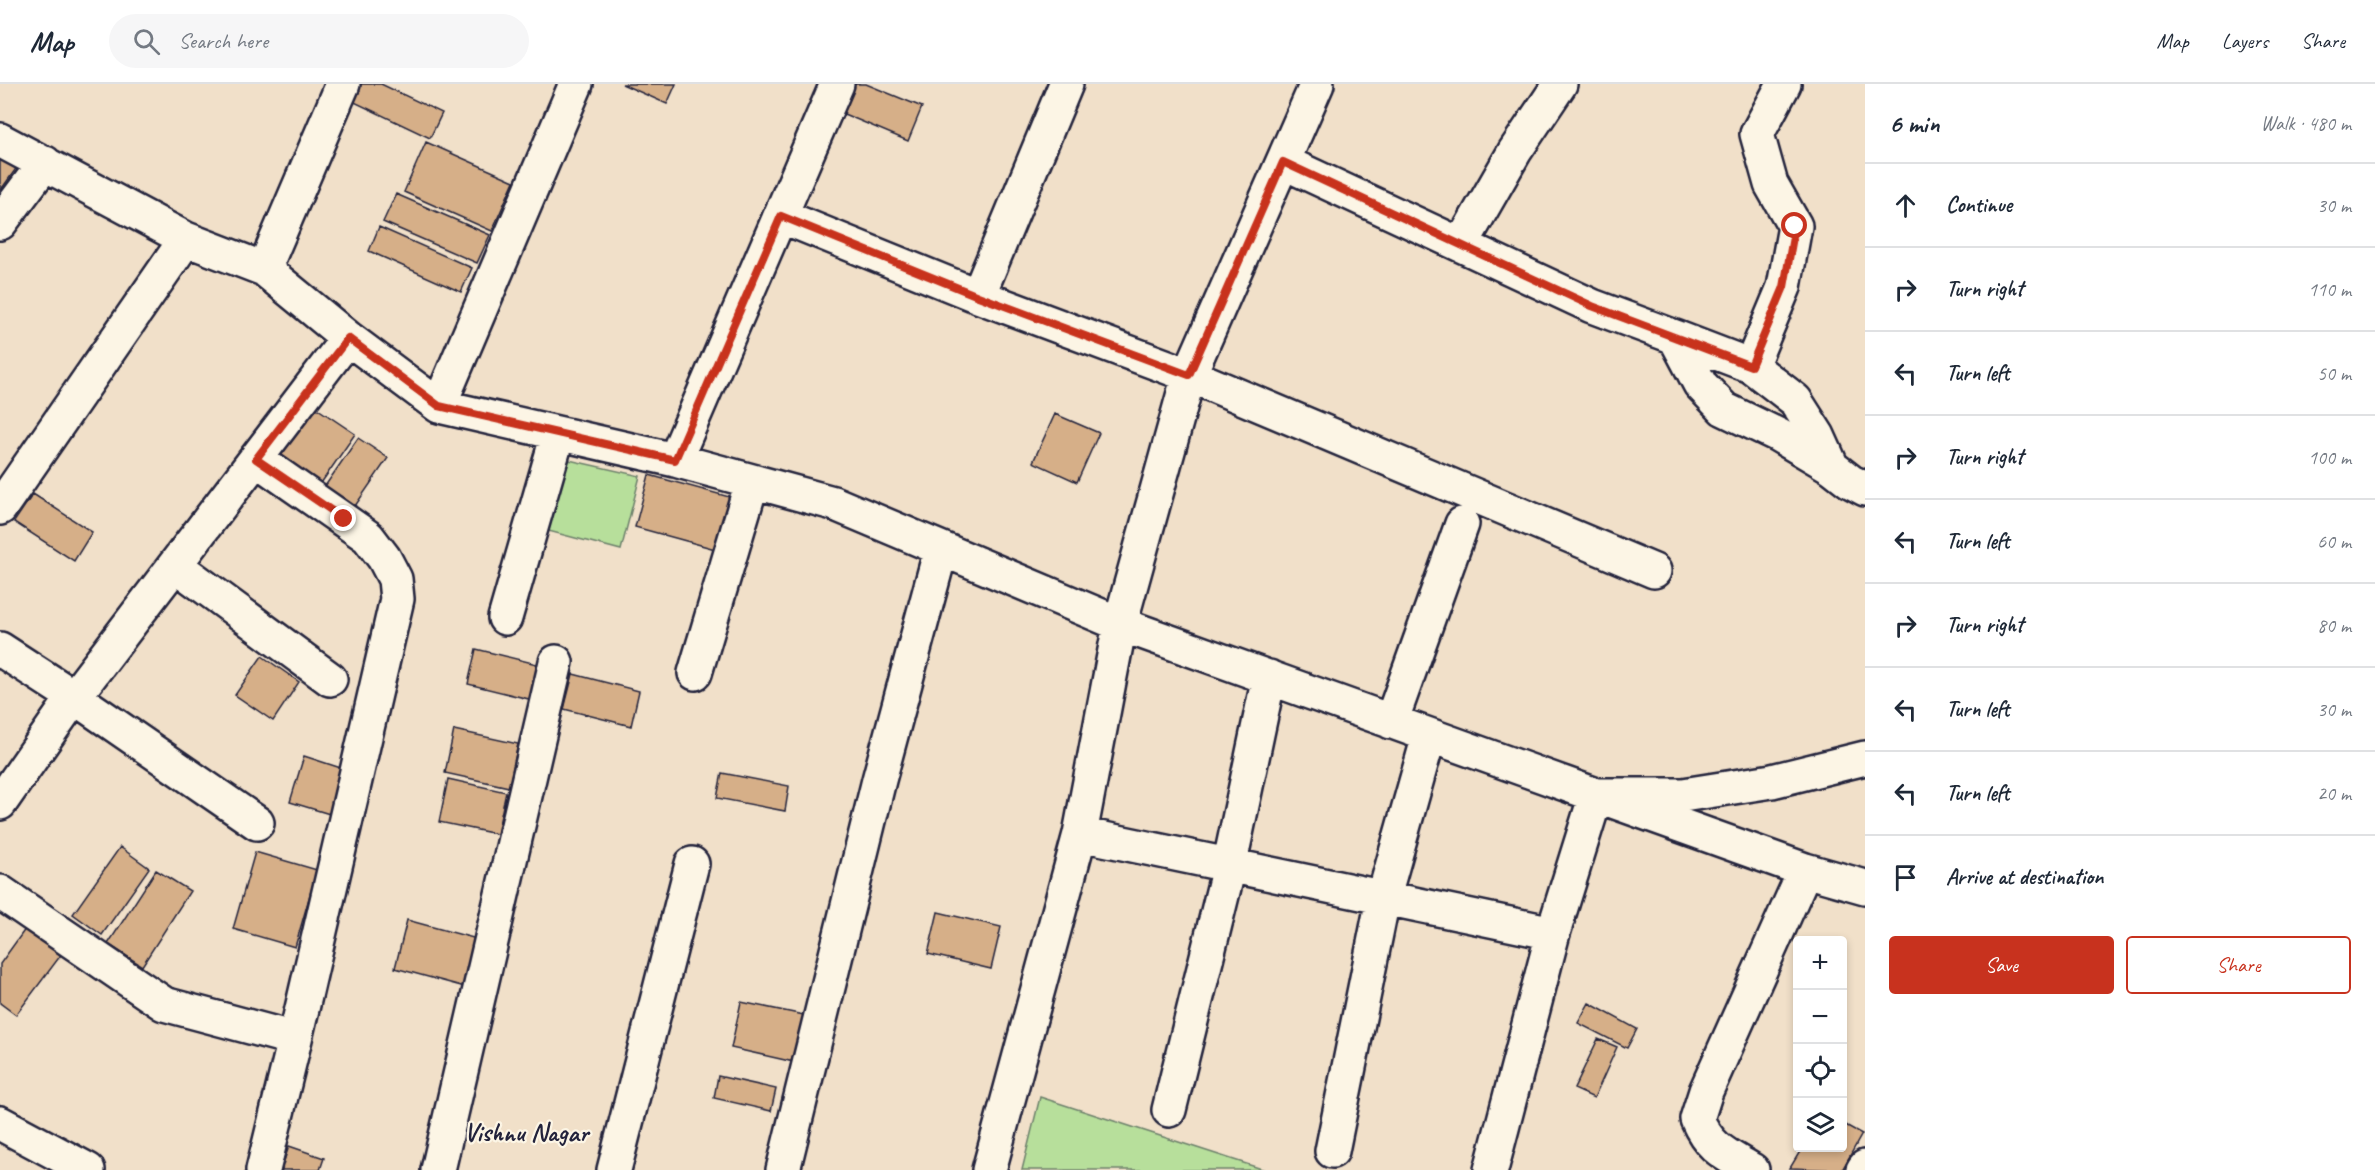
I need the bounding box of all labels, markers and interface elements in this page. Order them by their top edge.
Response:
search box [109,14,529,68]
text: Map [30,24,73,59]
icon: search [130,25,163,58]
text: Search here [178,27,268,55]
text: Map [2156,28,2189,54]
text: Layers [2222,28,2268,54]
text: Share [2301,28,2345,54]
text: 6 min [1889,107,1939,140]
text: Walk · 480 m [2261,111,2351,136]
icon: ahead [1889,189,1922,222]
text: Continue [1946,191,2012,219]
text: 30 m [2317,193,2351,218]
route start [1781,212,1807,238]
icon: right [1889,273,1922,306]
text: Turn right [1946,275,2023,303]
text: 110 m [2308,277,2351,302]
icon: left [1889,357,1922,390]
text: Turn left [1946,359,2010,387]
text: 50 m [2317,361,2351,386]
icon: right [1889,441,1922,474]
text: Turn right [1946,443,2023,471]
text: 100 m [2308,445,2351,470]
route end [330,505,356,531]
icon: left [1889,525,1922,558]
text: Turn left [1946,527,2010,555]
text: 60 m [2317,529,2351,554]
icon: right [1889,609,1922,642]
text: Turn right [1946,611,2023,639]
text: 80 m [2317,613,2351,638]
icon: left [1889,693,1922,726]
text: Turn left [1946,695,2010,723]
text: 30 m [2317,697,2351,722]
icon: left [1889,777,1922,810]
text: Turn left [1946,779,2010,807]
text: 20 m [2317,781,2351,806]
icon: arrive [1889,861,1922,894]
text: Arrive at destination [1946,863,2103,891]
map controls [1793,936,1847,1152]
button: + [1793,936,1847,990]
button: Save [1889,936,2114,994]
button: Share [2126,936,2351,994]
button: − [1793,990,1847,1044]
button: locate [1793,1044,1847,1098]
button: layers [1793,1098,1847,1152]
district label: Vishnu Nagar [464,1116,591,1149]

